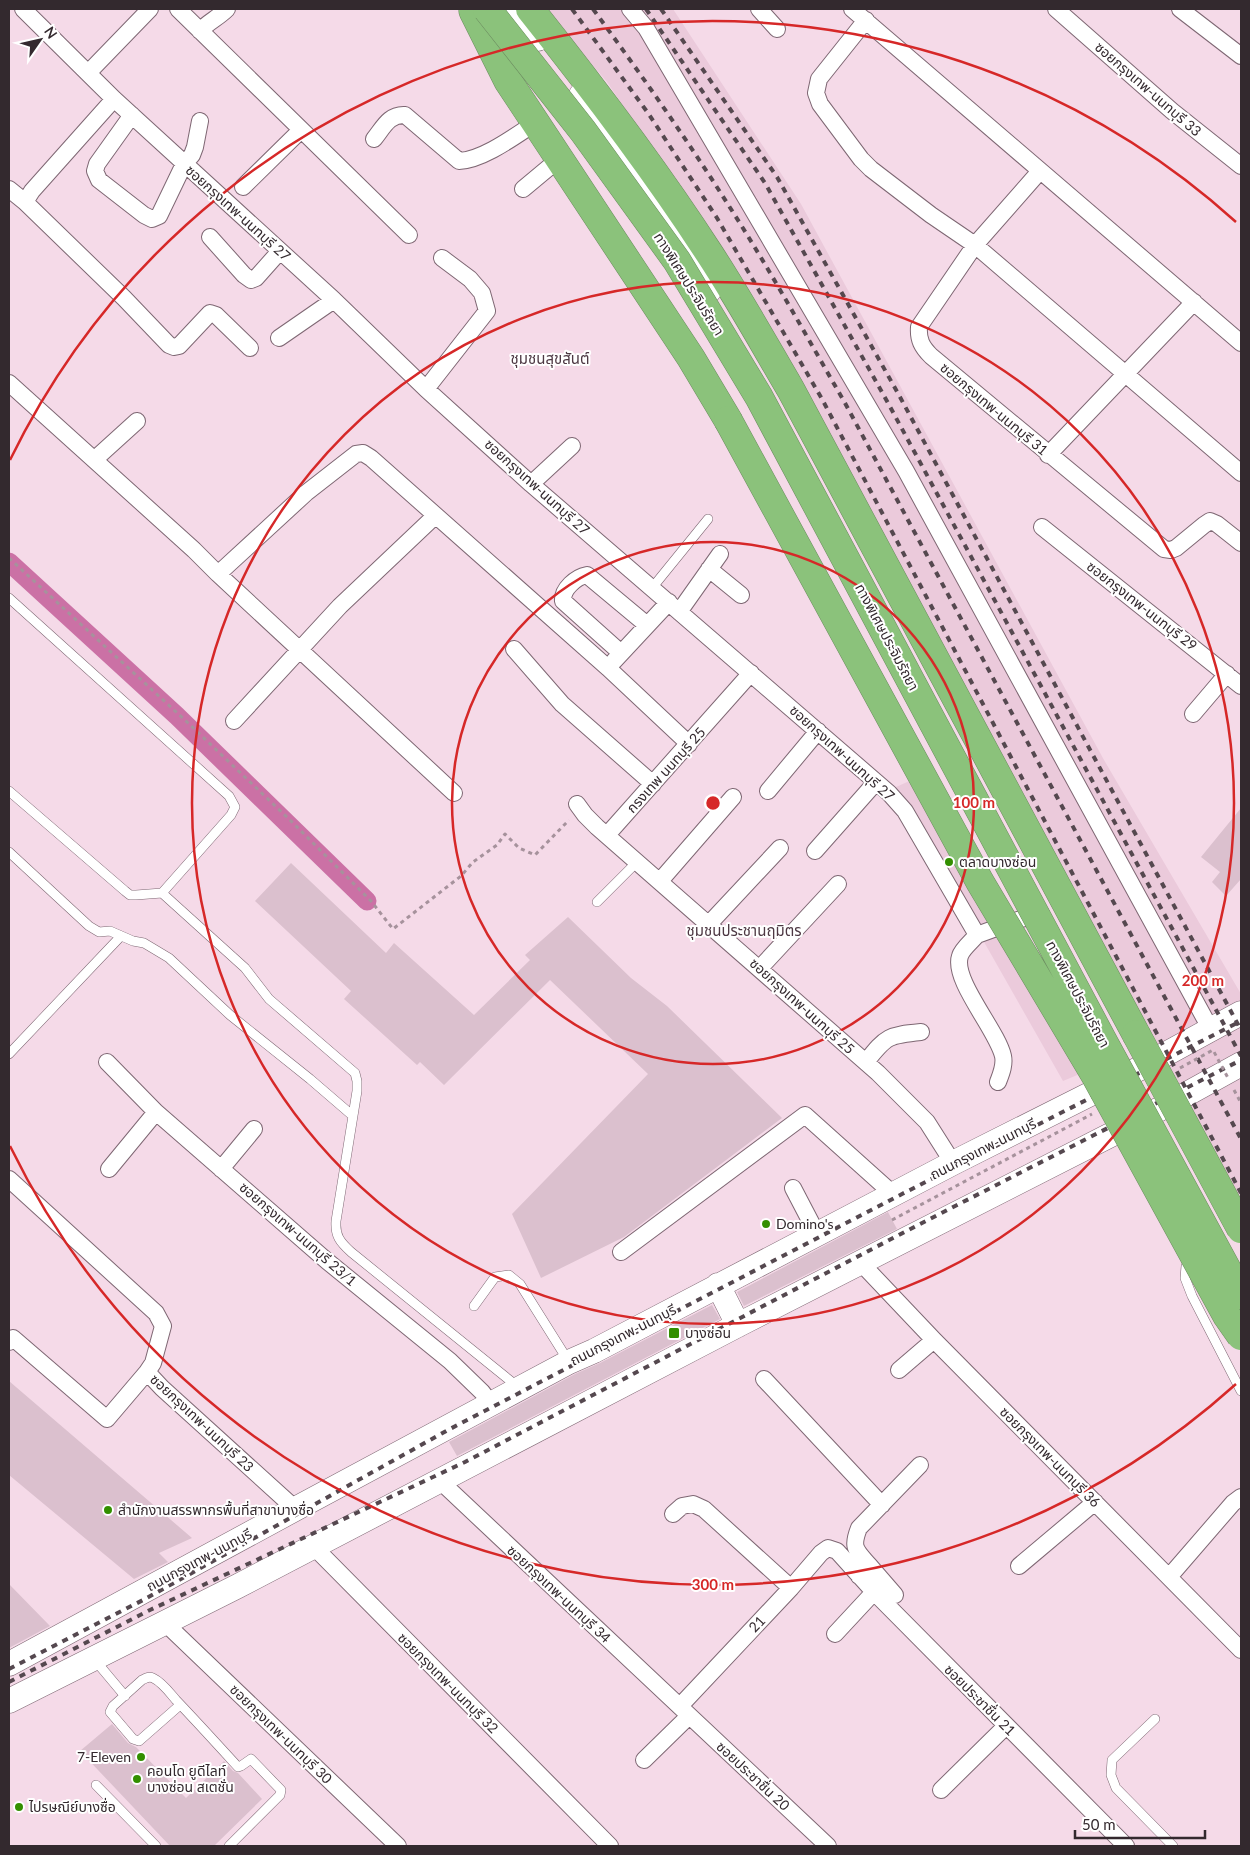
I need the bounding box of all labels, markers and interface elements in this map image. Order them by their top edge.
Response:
north arrow [15,15,65,65]
text: N [41,23,61,42]
street label: ซอยกรุงเทพ-นนทบุรี 33 [1091,38,1205,140]
street label: ซอยกรุงเทพ-นนทบุรี 27 [182,161,294,265]
street label: ทางพิเศษประจิมรัถยา [651,229,728,339]
district label: ชุมชนสุขสันต์ [510,349,590,368]
street label: ซอยกรุงเทพ-นนทบุรี 31 [936,359,1052,459]
street label: ซอยกรุงเทพ-นนทบุรี 27 [481,435,593,539]
street label: ซอยกรุงเทพ-นนทบุรี 29 [1083,557,1201,655]
street label: ทางพิเศษประจิมรัถยา [852,580,923,693]
street label: ซอยกรุงเทพ-นนทบุรี 27 [786,701,898,805]
street label: กรงเทพ นนทบุรี 25 [623,723,709,817]
text: 100 m [953,793,995,811]
centre of rings [704,794,722,812]
place label: ตลาดบางซ่อน [959,853,1036,870]
marker: ตลาดบางซ่อน [943,856,955,868]
district label: ชุมชนประชานฤมิตร [686,921,802,940]
street label: ทางพิเศษประจิมรัถยา [1043,937,1114,1050]
street label: ซอยกรุงเทพ-นนทบุรี 25 [746,954,858,1058]
text: 200 m [1182,971,1224,989]
street label: ถนนกรุงเทพ-นนทบุรี [927,1114,1039,1184]
street label: ซอยกรุงเทพ-นนทบุรี 23/1 [236,1178,360,1290]
place label: Domino's [776,1215,834,1232]
marker: Domino's [760,1218,772,1230]
street label: ถนนกรุงเทพ-นนทบุรี [567,1300,679,1370]
place label: บางซ่อน [685,1324,731,1341]
marker: บางซ่อน [667,1326,681,1340]
street label: ซอยกรุงเทพ-นนทบุรี 23 [146,1370,258,1476]
street label: ซอยกรุงเทพ-นนทบุรี 36 [996,1403,1104,1511]
place label: สำนักงานสรรพากรพื้นที่สาขาบางซื่อ [118,1500,314,1518]
marker: สำนักงานสรรพากรพื้นที่สาขาบางซื่อ [102,1504,114,1516]
street label: ถนนกรุงเทพ-นนทบุรี [143,1525,255,1595]
street label: ซอยกรุงเทพ-นนทบุรี 34 [503,1541,615,1647]
text: 300 m [692,1575,734,1593]
street label: 21 [745,1612,768,1635]
street label: ซอยกรุงเทพ-นนทบุรี 32 [394,1629,502,1737]
street label: ซอยประชาชื่น 21 [941,1660,1020,1739]
street label: ซอยกรุงเทพ-นนทบุรี 30 [226,1681,336,1787]
street label: ซอยประชาชื่น 20 [713,1737,794,1814]
place label: 7-Eleven [77,1748,131,1765]
marker: 7-Eleven [135,1751,147,1763]
place label: คอนโด ยูดีไลท์ บางซ่อน สเตชั่น [147,1762,234,1795]
marker: คอนโด ยูดีไลท์ บางซ่อน สเตชั่น [131,1773,143,1785]
place label: ไปรษณีย์บางซื่อ [28,1797,116,1815]
marker: ไปรษณีย์บางซื่อ [13,1801,25,1813]
scale bar [1075,1808,1205,1840]
text: 50 m [1082,1815,1116,1833]

